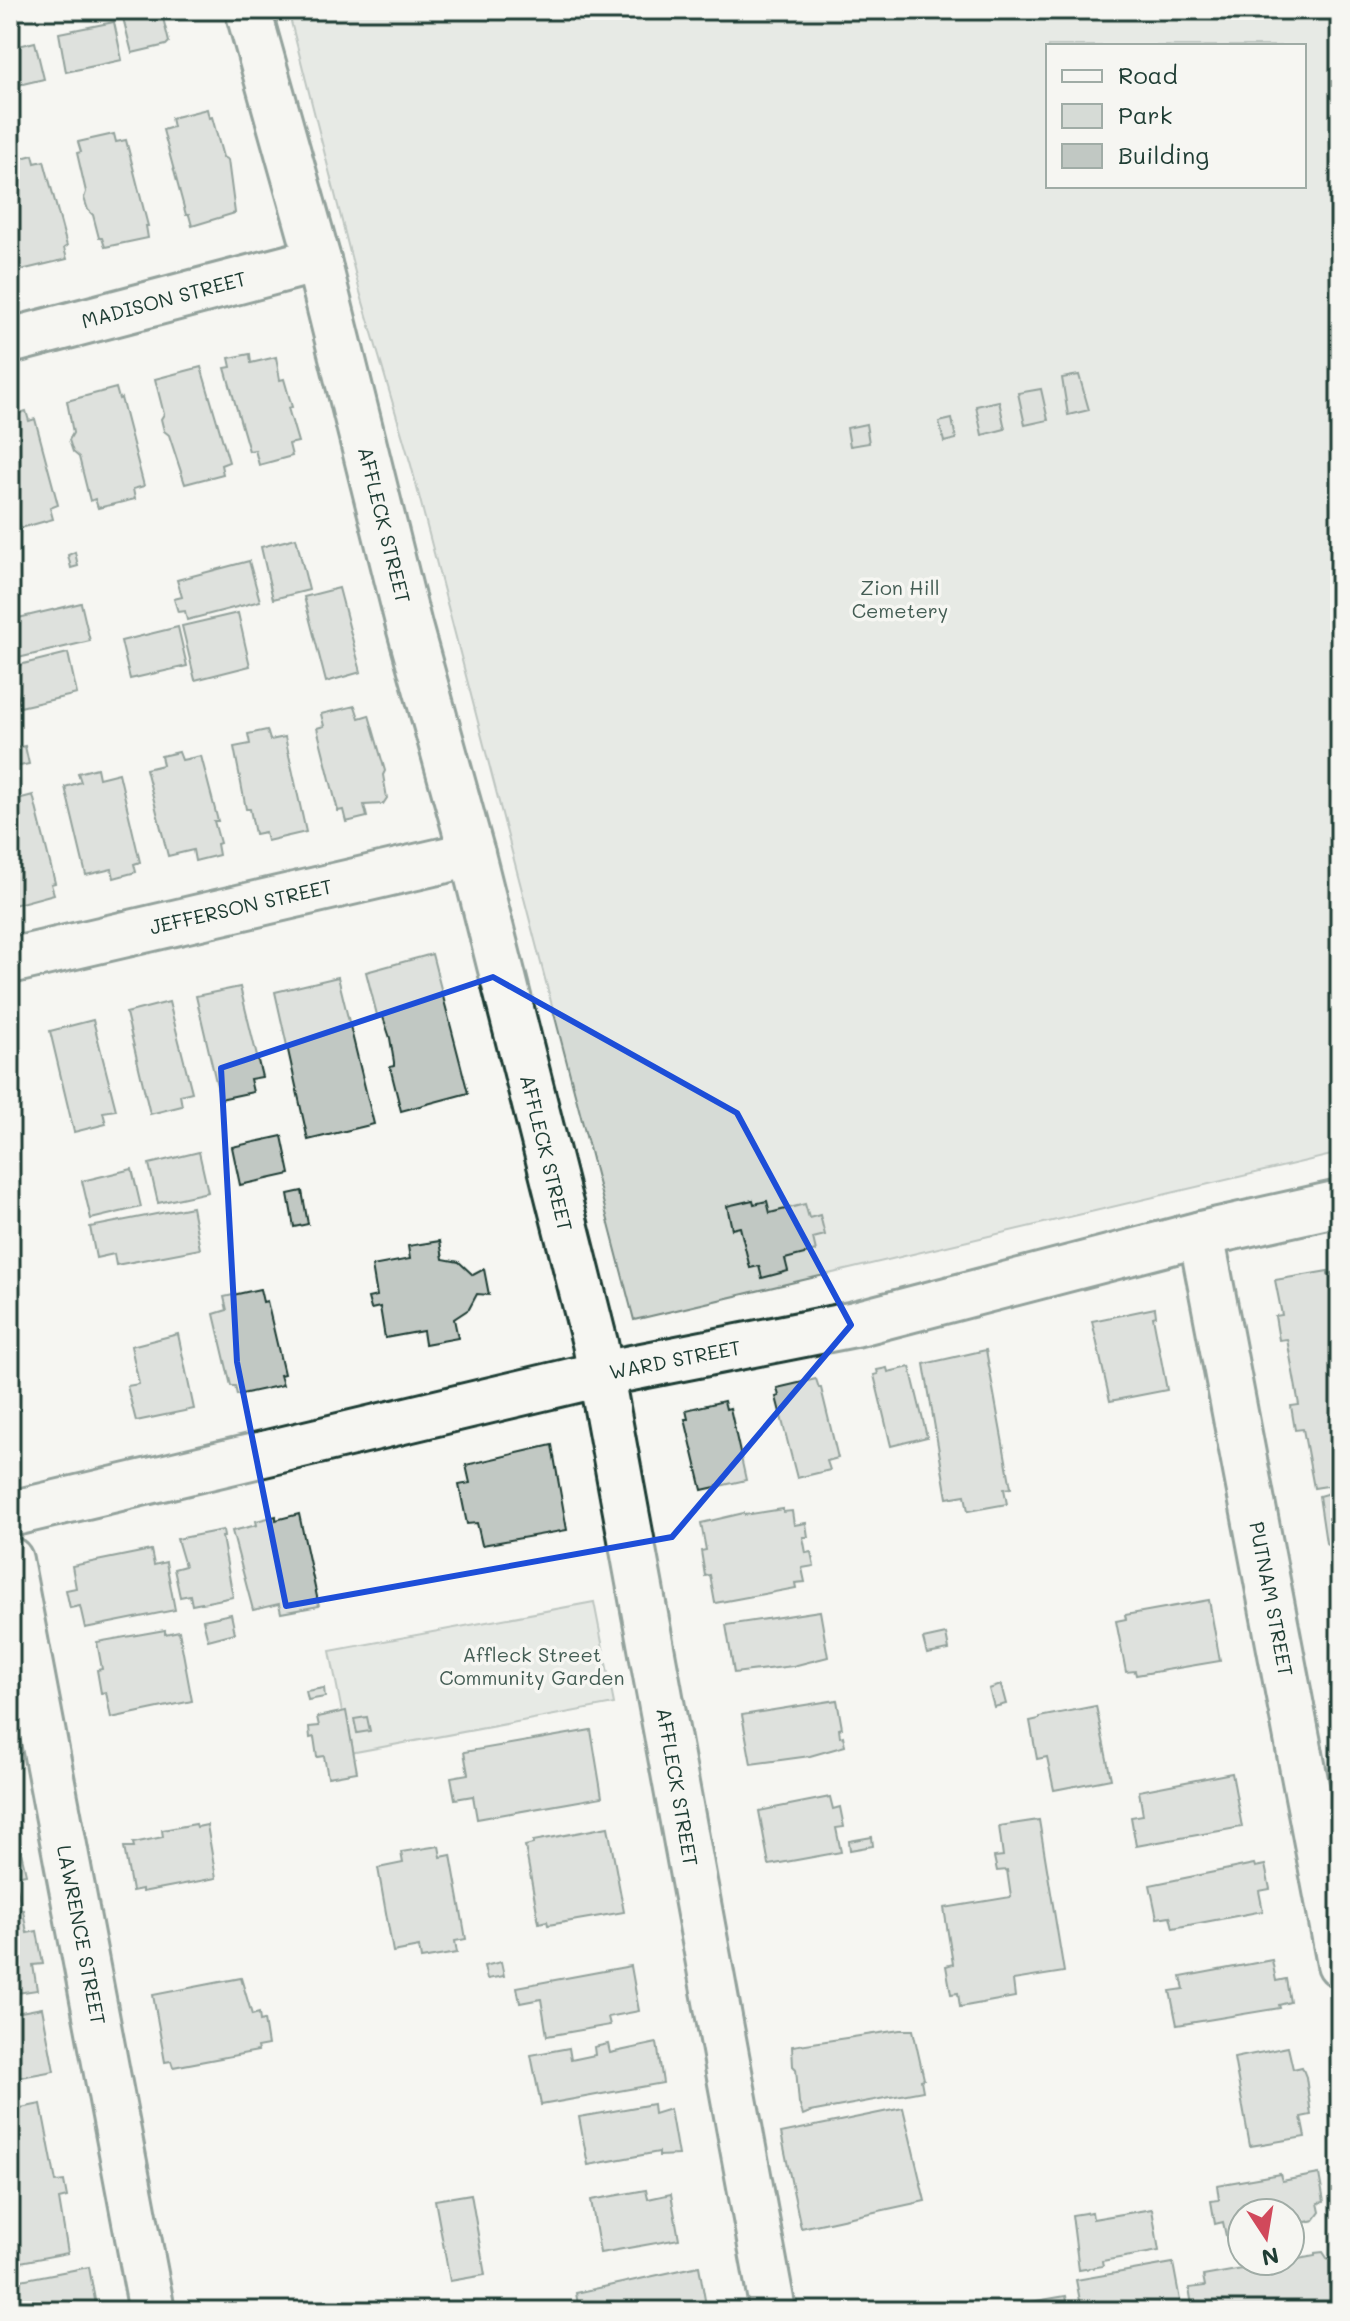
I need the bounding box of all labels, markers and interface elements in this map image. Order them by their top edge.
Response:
legend [1046,44,1306,188]
text: Road [1118,59,1178,90]
text: Park [1118,99,1172,130]
text: Building [1118,139,1209,170]
street label: MADISON STREET [78,264,249,334]
street label: AFFLECK STREET [353,444,417,606]
park label: Zion Hill Cemetery [852,574,948,623]
street label: JEFFERSON STREET [147,872,335,940]
street label: AFFLECK STREET [515,1072,579,1234]
street label: WARD STREET [607,1334,743,1385]
street label: PUTNAM STREET [1244,1519,1300,1678]
park label: Affleck Street Community Garden [439,1641,625,1690]
street label: AFFLECK STREET [651,1706,705,1868]
street label: LAWRENCE STREET [52,1843,112,2027]
north arrow [1226,2197,1306,2277]
text: N [1259,2241,1281,2273]

